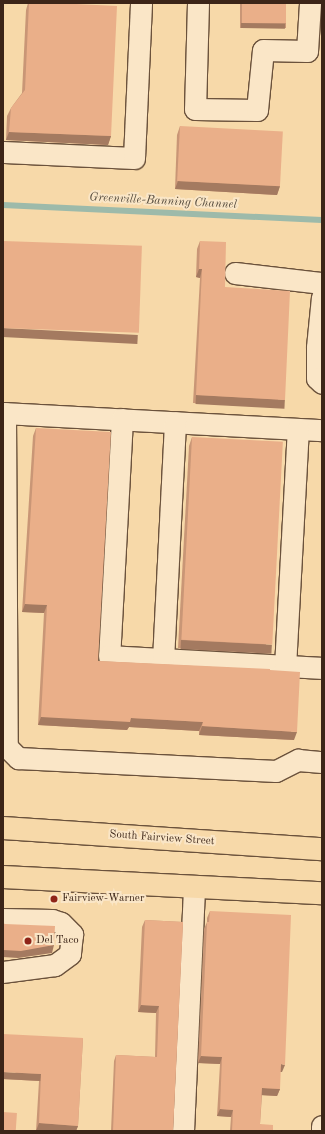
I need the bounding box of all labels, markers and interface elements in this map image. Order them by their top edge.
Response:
water label: Greenville-Banning Channel [89,191,237,213]
street label: South Fairview Street [109,829,215,849]
place label: Fairview-Warner [62,892,144,906]
marker: Fairview-Warner [49,894,59,904]
place label: Del Taco [36,934,79,948]
marker: Del Taco [23,936,33,946]

